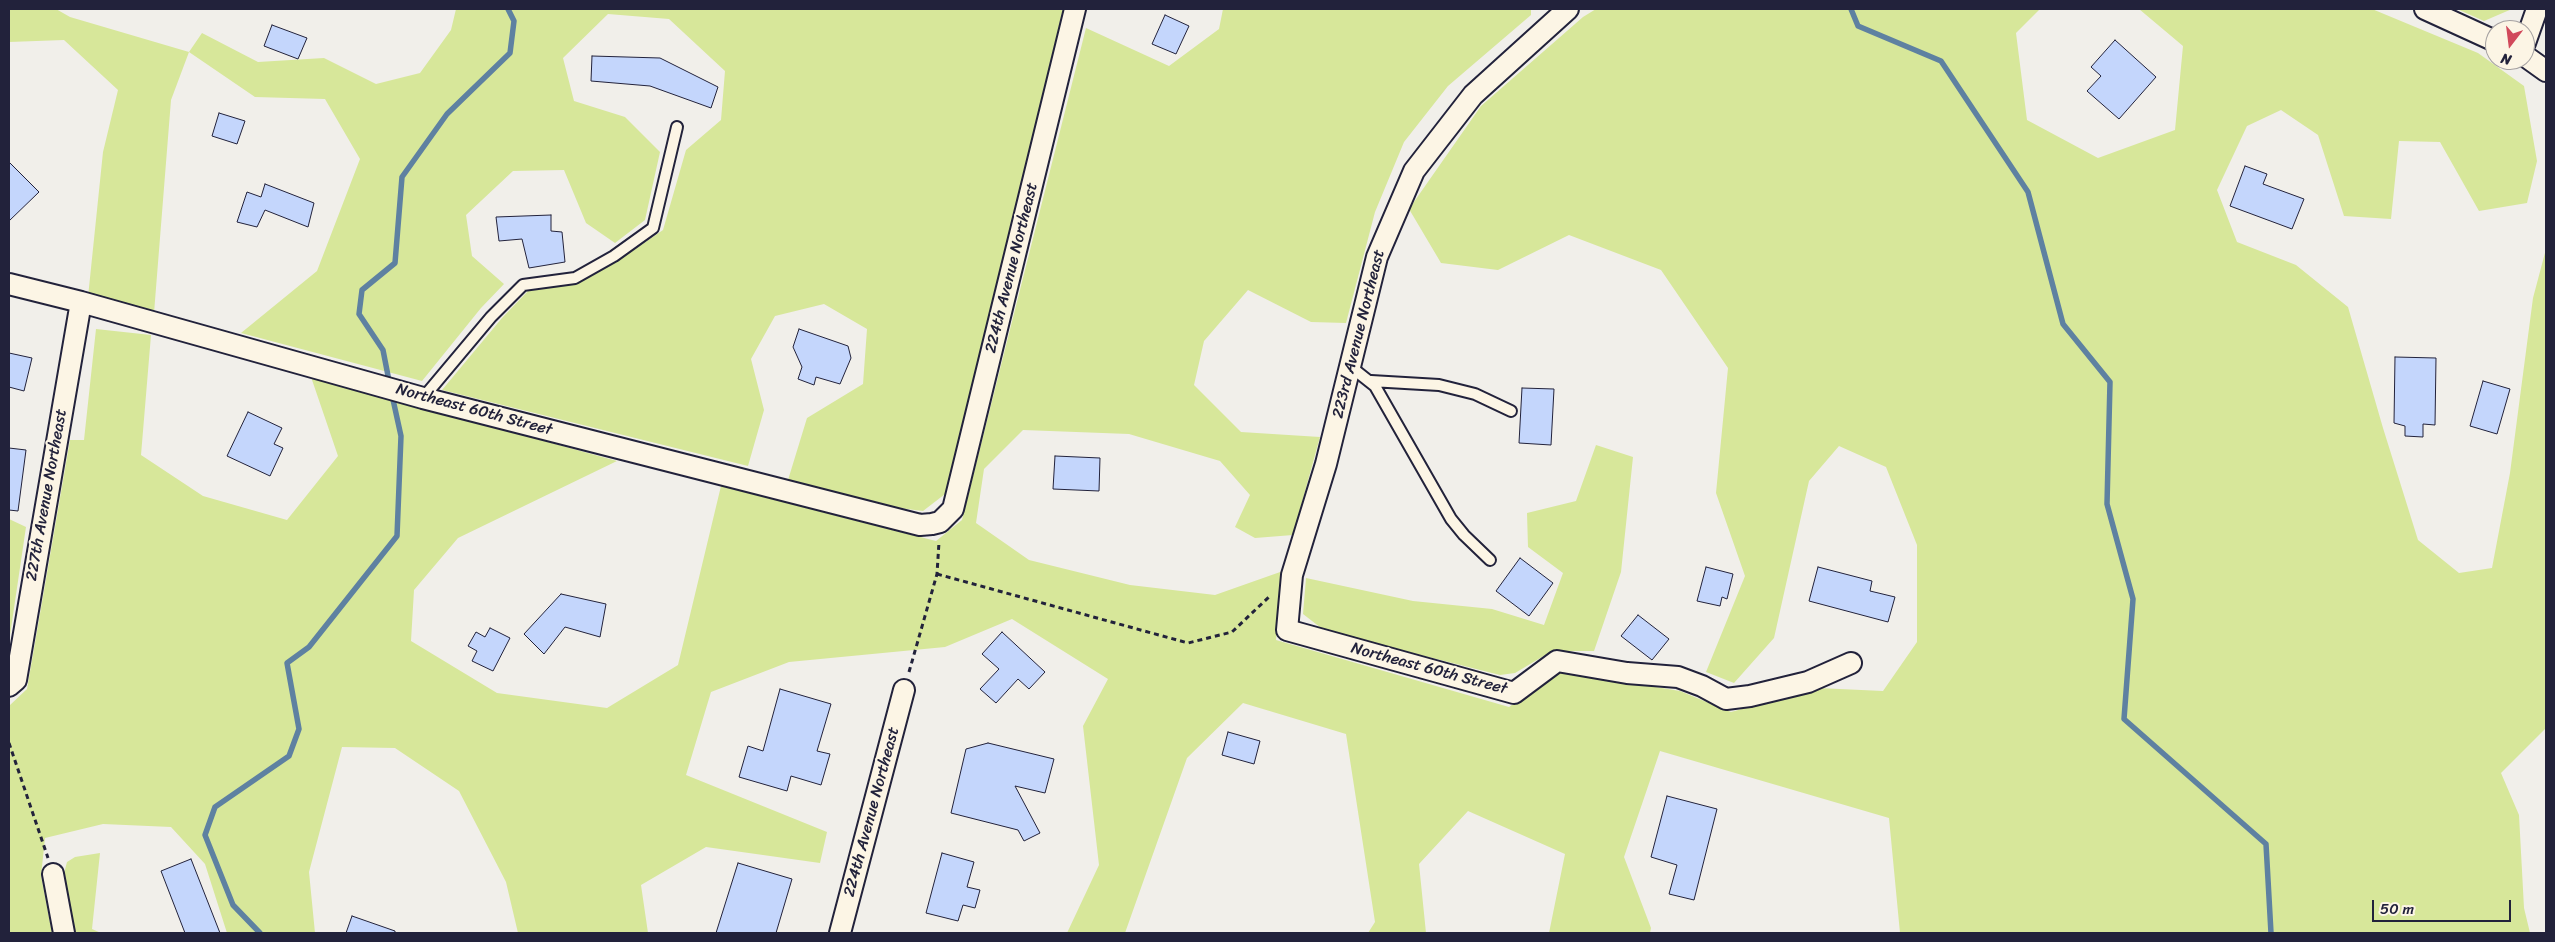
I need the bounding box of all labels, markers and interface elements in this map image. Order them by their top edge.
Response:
north arrow [2485,20,2535,70]
text: N [2498,46,2514,72]
street label: 224th Avenue Northeast [982,181,1042,355]
street label: 223rd Avenue Northeast [1329,248,1389,420]
street label: Northeast 60th Street [394,380,554,440]
street label: 227th Avenue Northeast [22,408,72,582]
street label: Northeast 60th Street [1349,639,1509,699]
street label: 224th Avenue Northeast [840,725,904,899]
scale bar [2375,890,2514,922]
text: 50 m [2380,896,2414,922]

